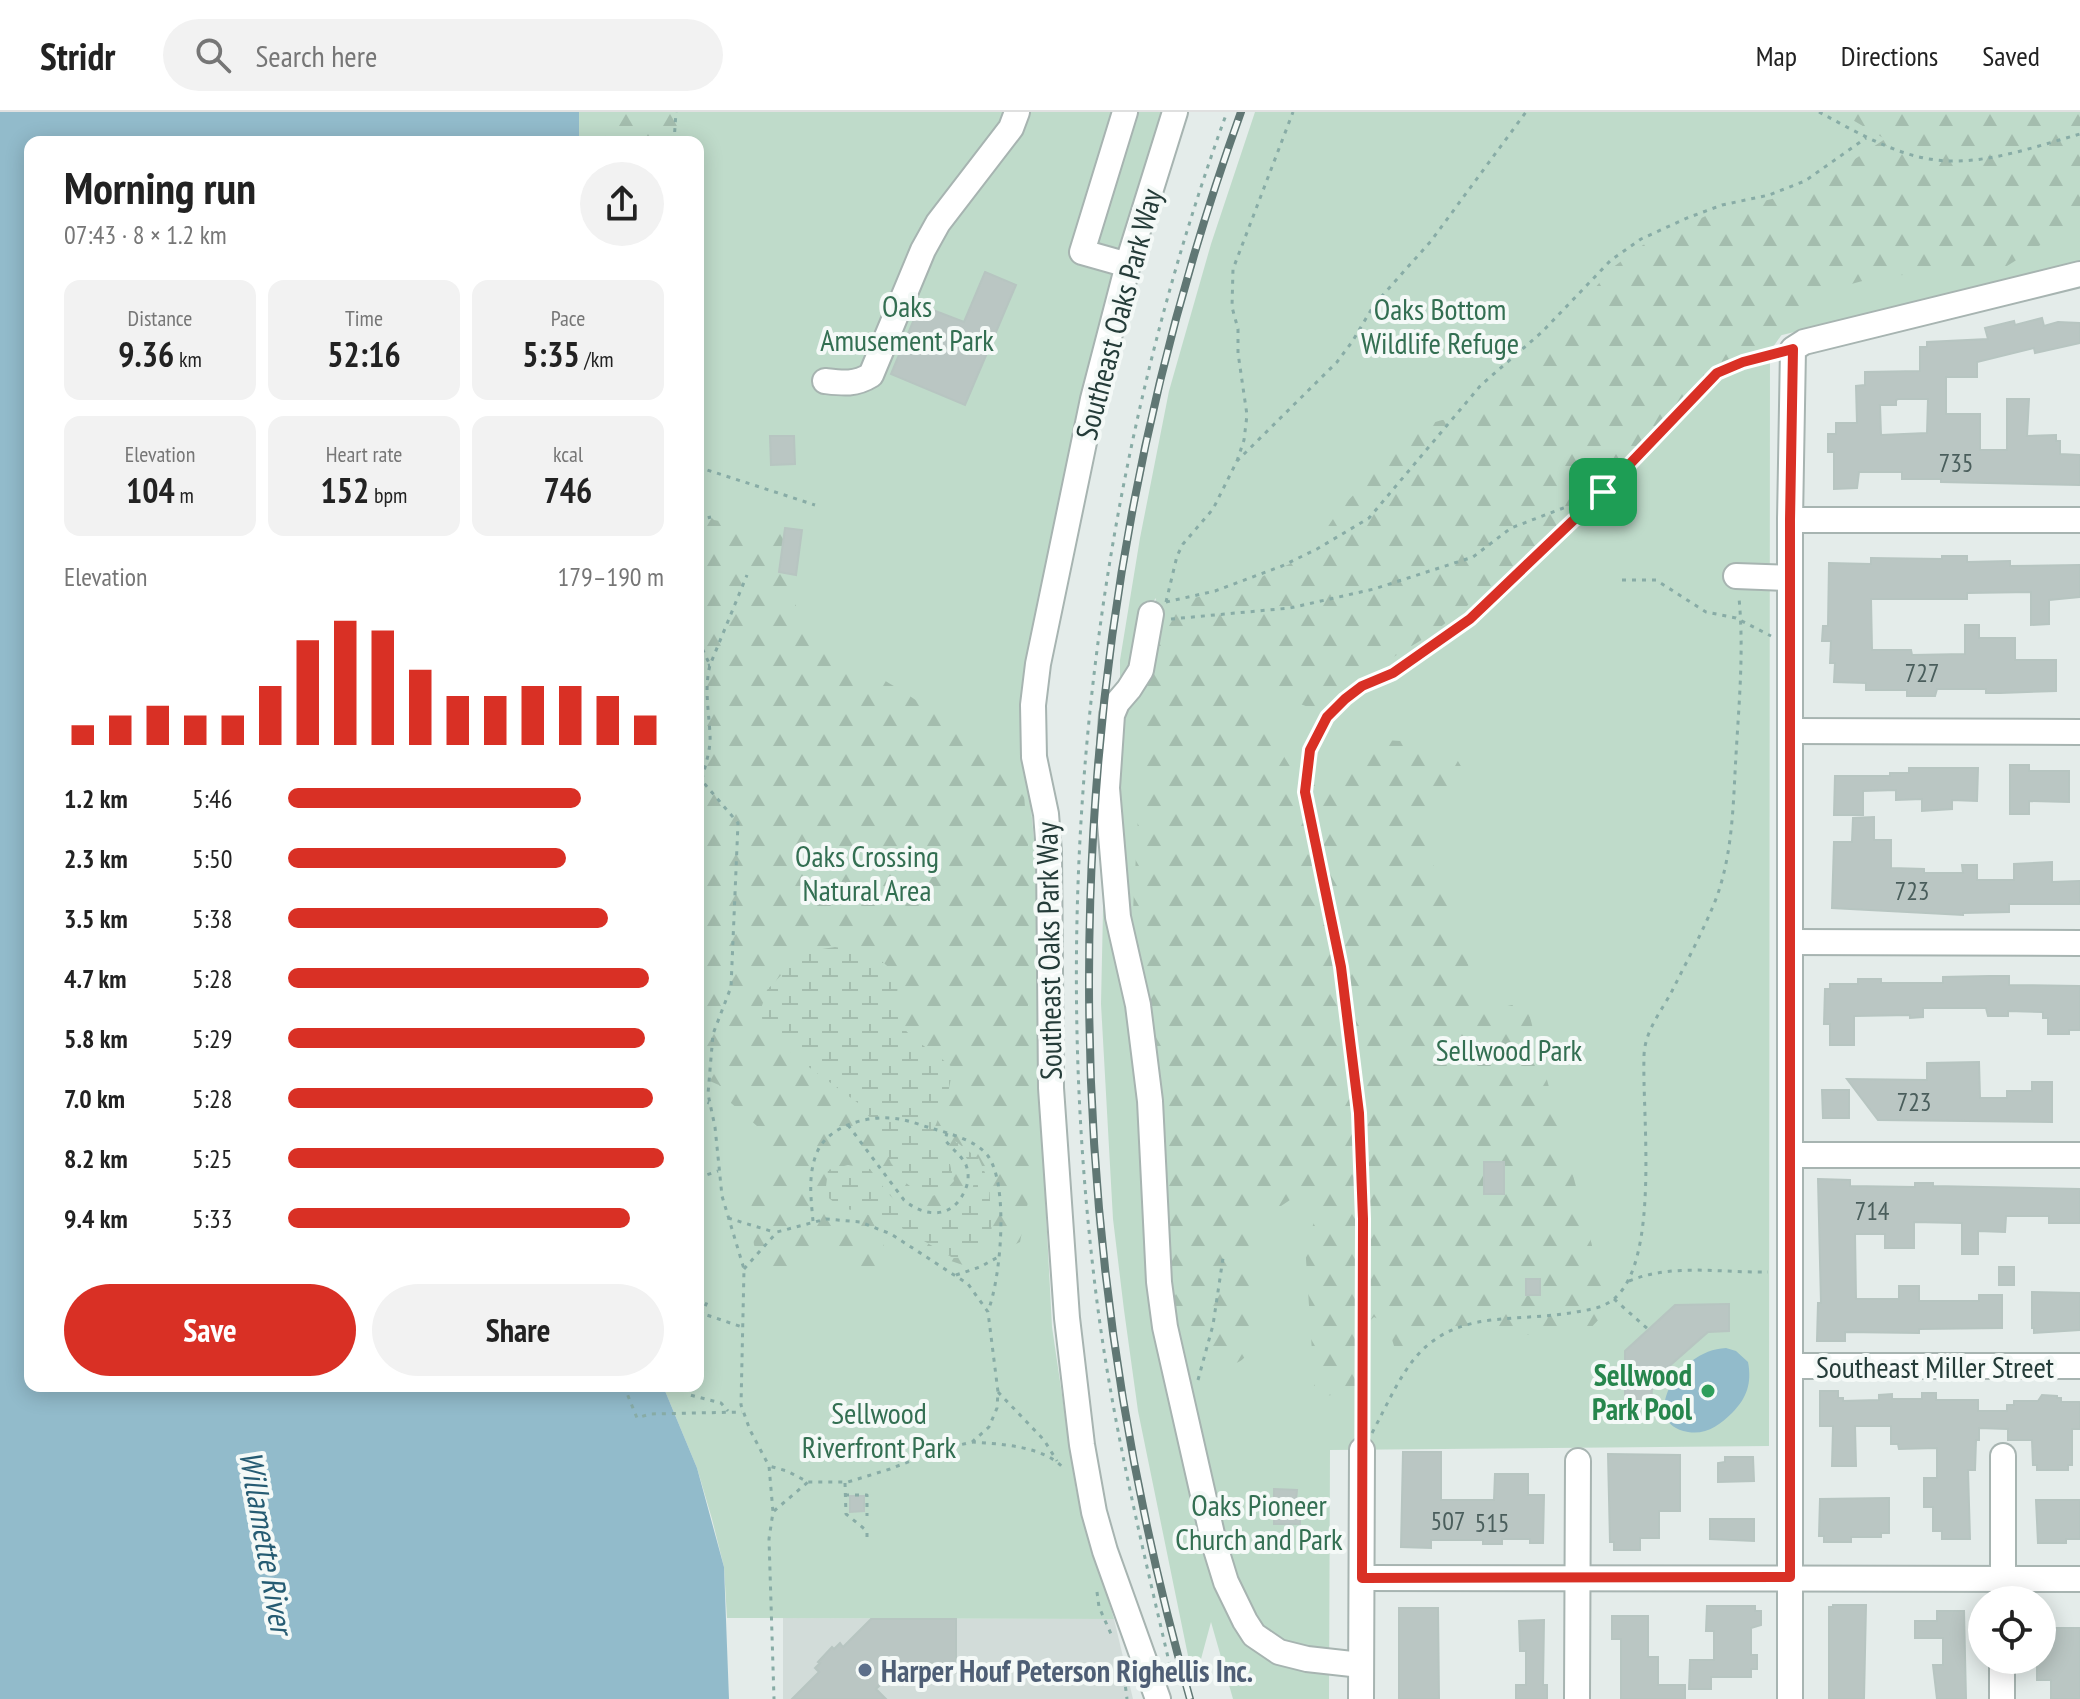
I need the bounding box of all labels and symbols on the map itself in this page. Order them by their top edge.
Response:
street label: Southeast Oaks Park Way [1066,184,1170,444]
park label: Oaks Amusement Park [820,286,994,359]
park label: Oaks Bottom Wildlife Refuge [1361,289,1519,362]
house number: 735 [1938,446,1974,479]
pin [1569,458,1637,526]
house number: 727 [1904,656,1940,689]
street label: Southeast Oaks Park Way [1026,821,1070,1080]
park label: Oaks Crossing Natural Area [795,836,939,909]
house number: 723 [1894,874,1930,907]
park label: Sellwood Park [1436,1030,1583,1069]
house number: 723 [1896,1085,1932,1118]
house number: 714 [1854,1194,1890,1227]
street label: Southeast Miller Street [1816,1347,2055,1386]
place label: Sellwood Park Pool [1592,1355,1693,1428]
marker: Sellwood Park Pool [1699,1382,1717,1400]
park label: Sellwood Riverfront Park [802,1393,957,1466]
water label: Willamette River [230,1448,304,1641]
park label: Oaks Pioneer Church and Park [1175,1485,1343,1558]
house number: 507 [1430,1504,1466,1537]
house number: 515 [1474,1506,1510,1539]
place label: Harper Houf Peterson Righellis Inc. [881,1651,1253,1690]
marker: Harper Houf Peterson Righellis Inc. [856,1661,874,1679]

